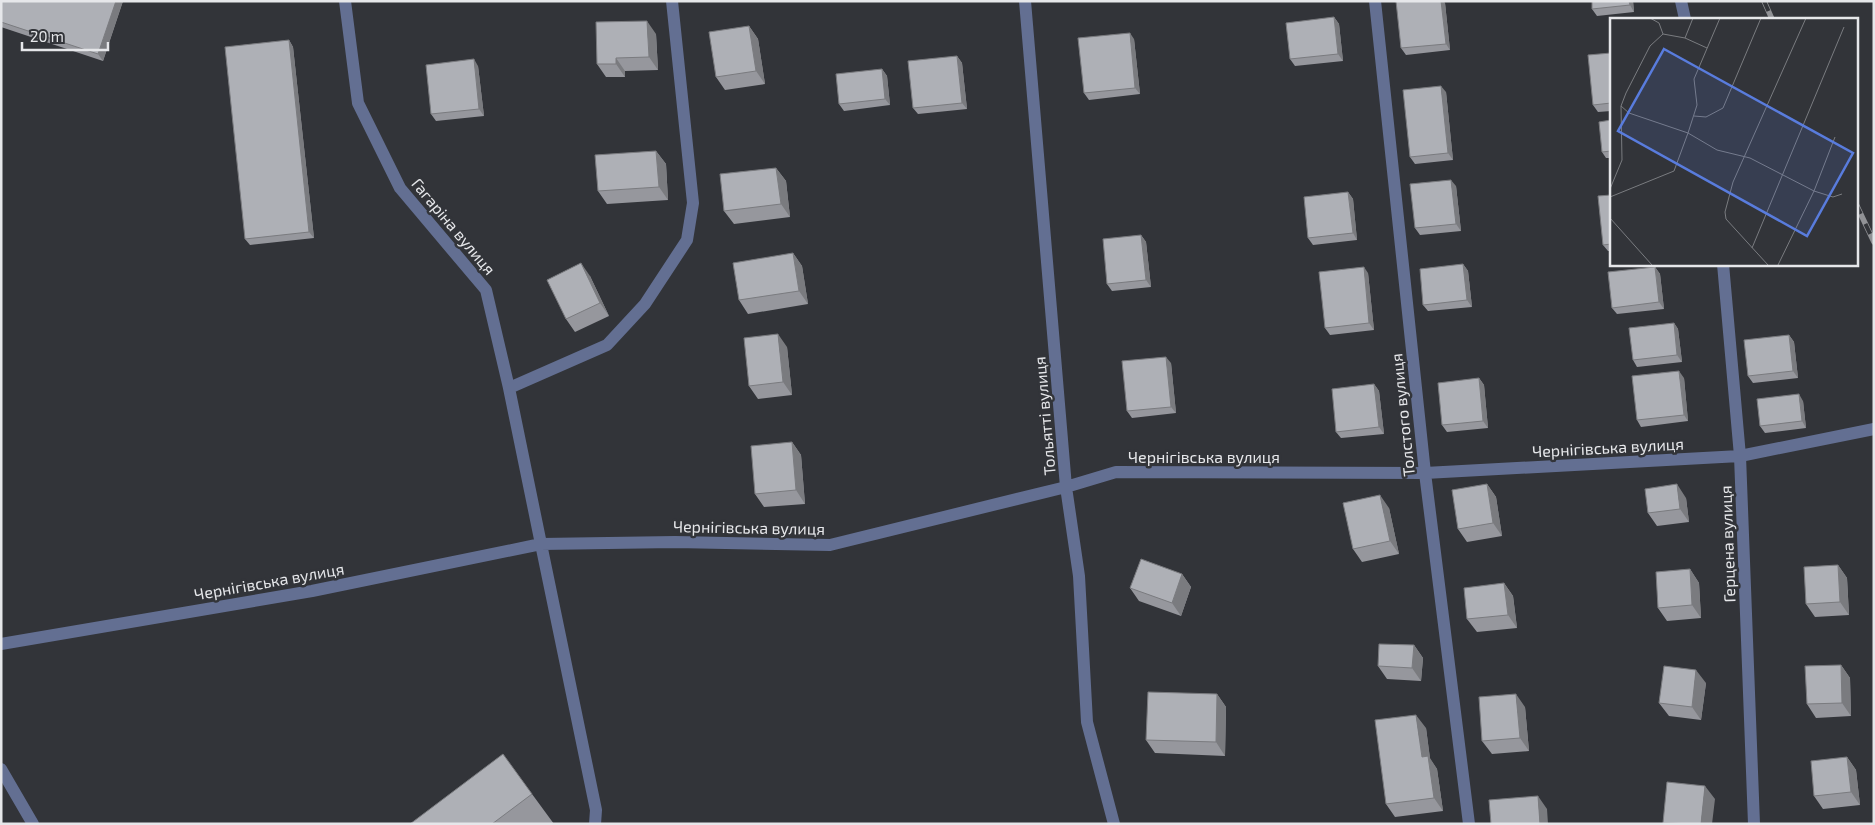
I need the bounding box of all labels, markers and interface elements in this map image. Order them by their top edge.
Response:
inset map [1610,18,1858,265]
scale bar [22,20,109,52]
text: 20 m [30,27,64,45]
street label: Гагаріна вулиця [407,174,500,279]
street label: Толстого вулиця [1386,352,1419,477]
street label: Тольятті вулиця [1029,356,1060,476]
street label: Чернігівська вулиця [1532,434,1684,461]
street label: Чернігівська вулиця [1128,447,1280,467]
street label: Герцена вулиця [1715,485,1740,603]
street label: Чернігівська вулиця [673,516,825,539]
street label: Чернігівська вулиця [193,558,346,605]

